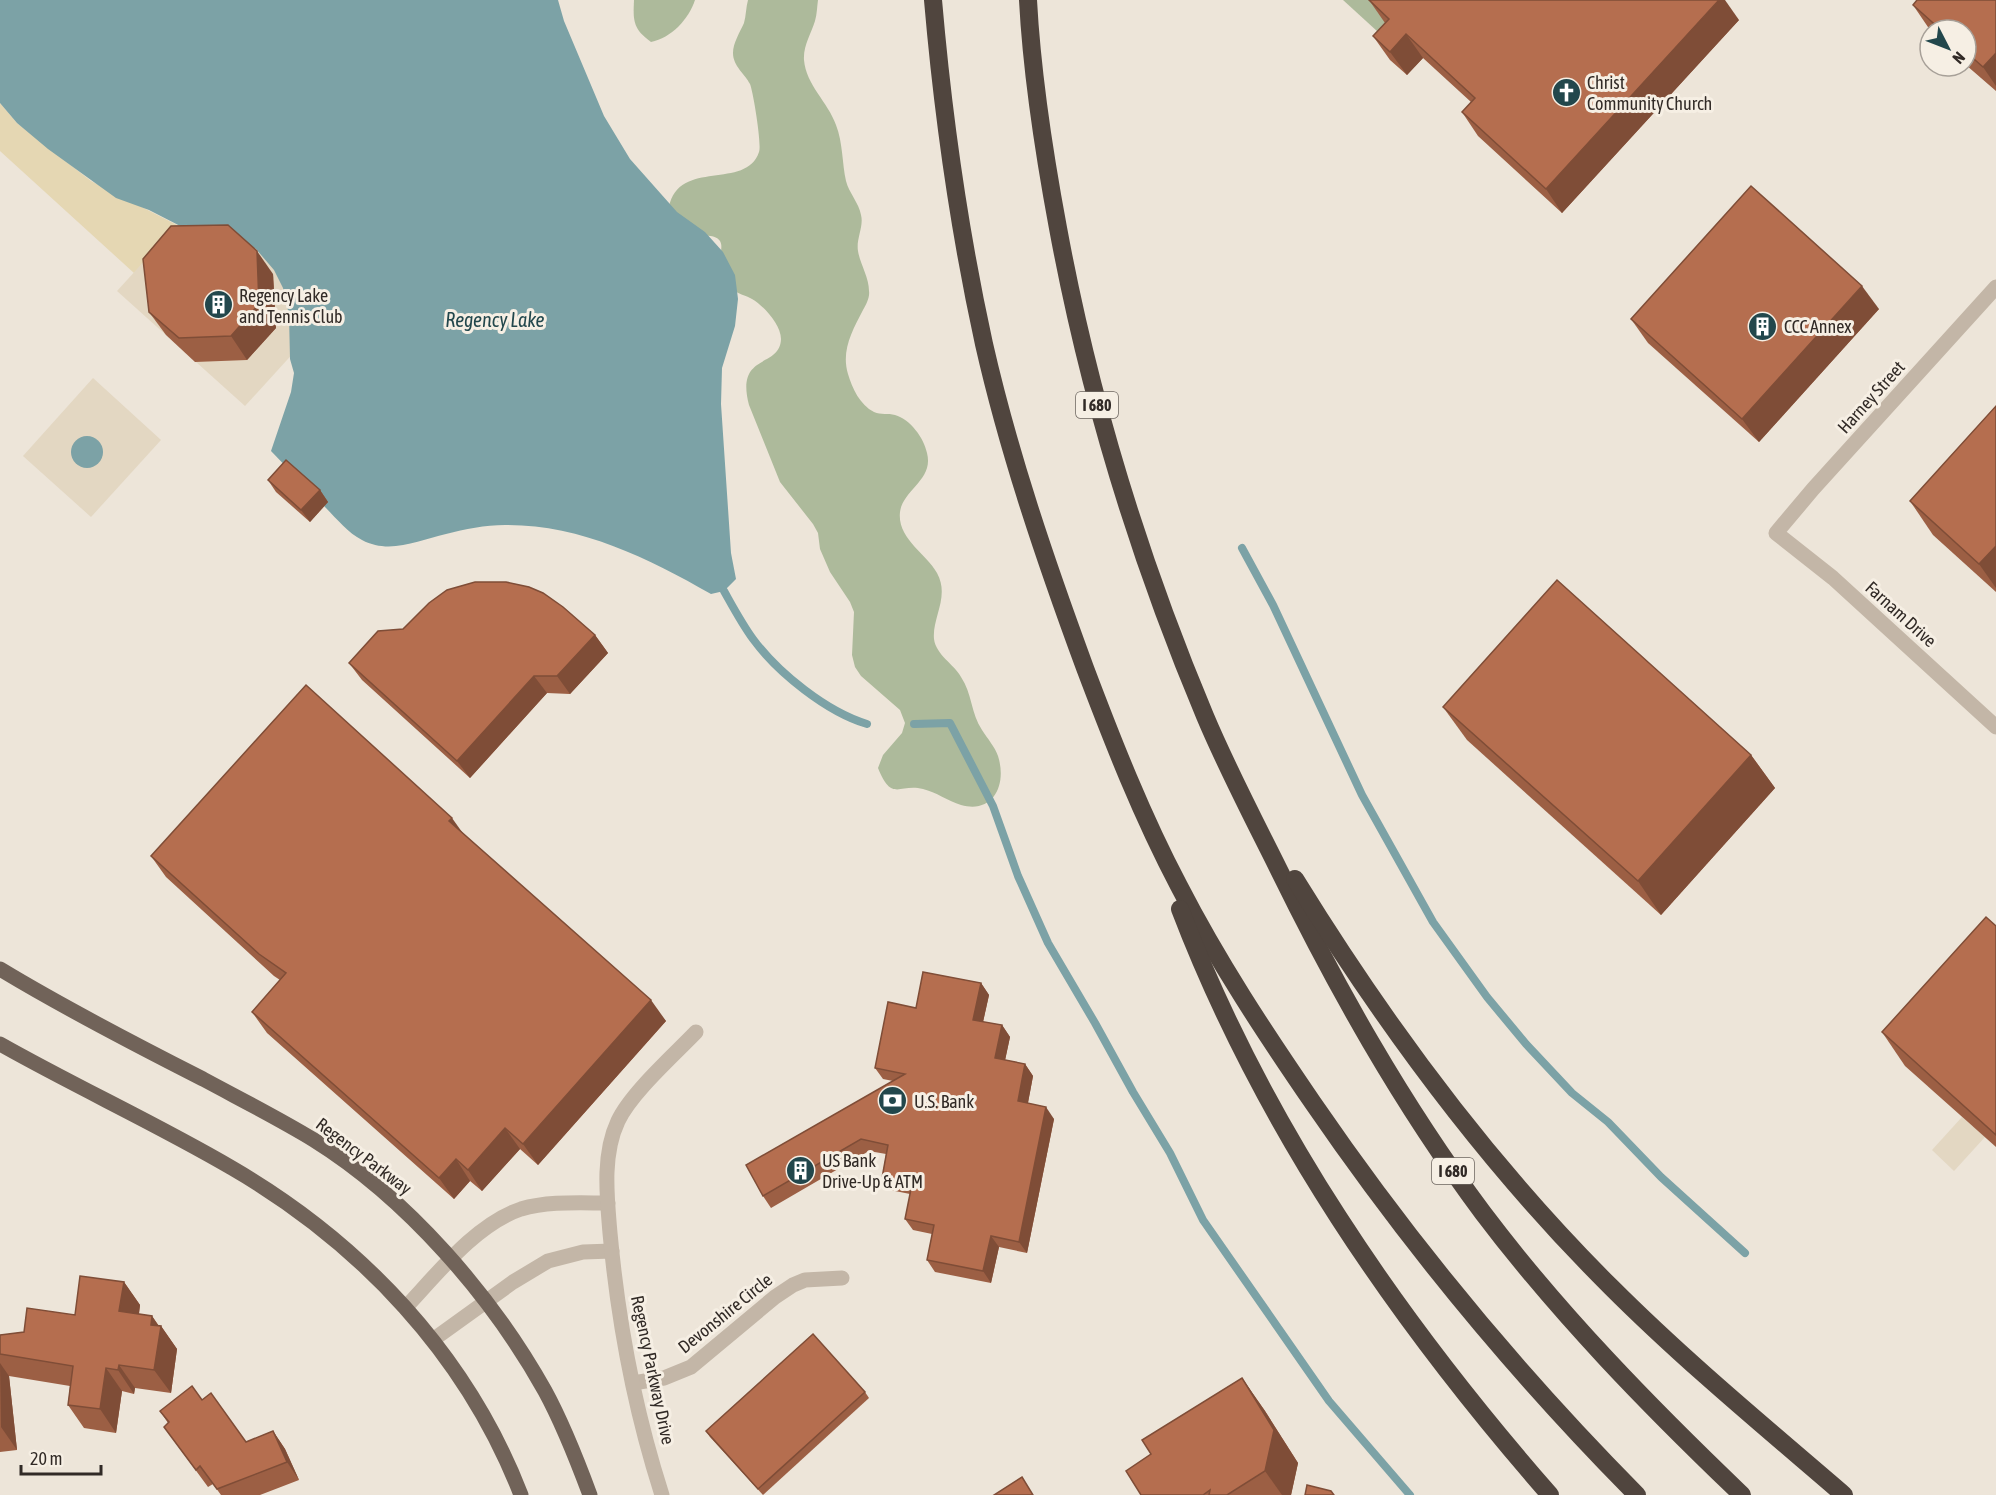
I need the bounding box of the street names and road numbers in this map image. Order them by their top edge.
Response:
street label: Harney Street [1833,356,1909,438]
road number: I 680 [1076,392,1118,418]
street label: Farnam Drive [1861,577,1941,651]
street label: Regency Parkway [312,1113,416,1199]
road number: I 680 [1432,1158,1474,1184]
street label: Devonshire Circle [674,1269,776,1357]
street label: Regency Parkway Drive [627,1294,679,1446]

